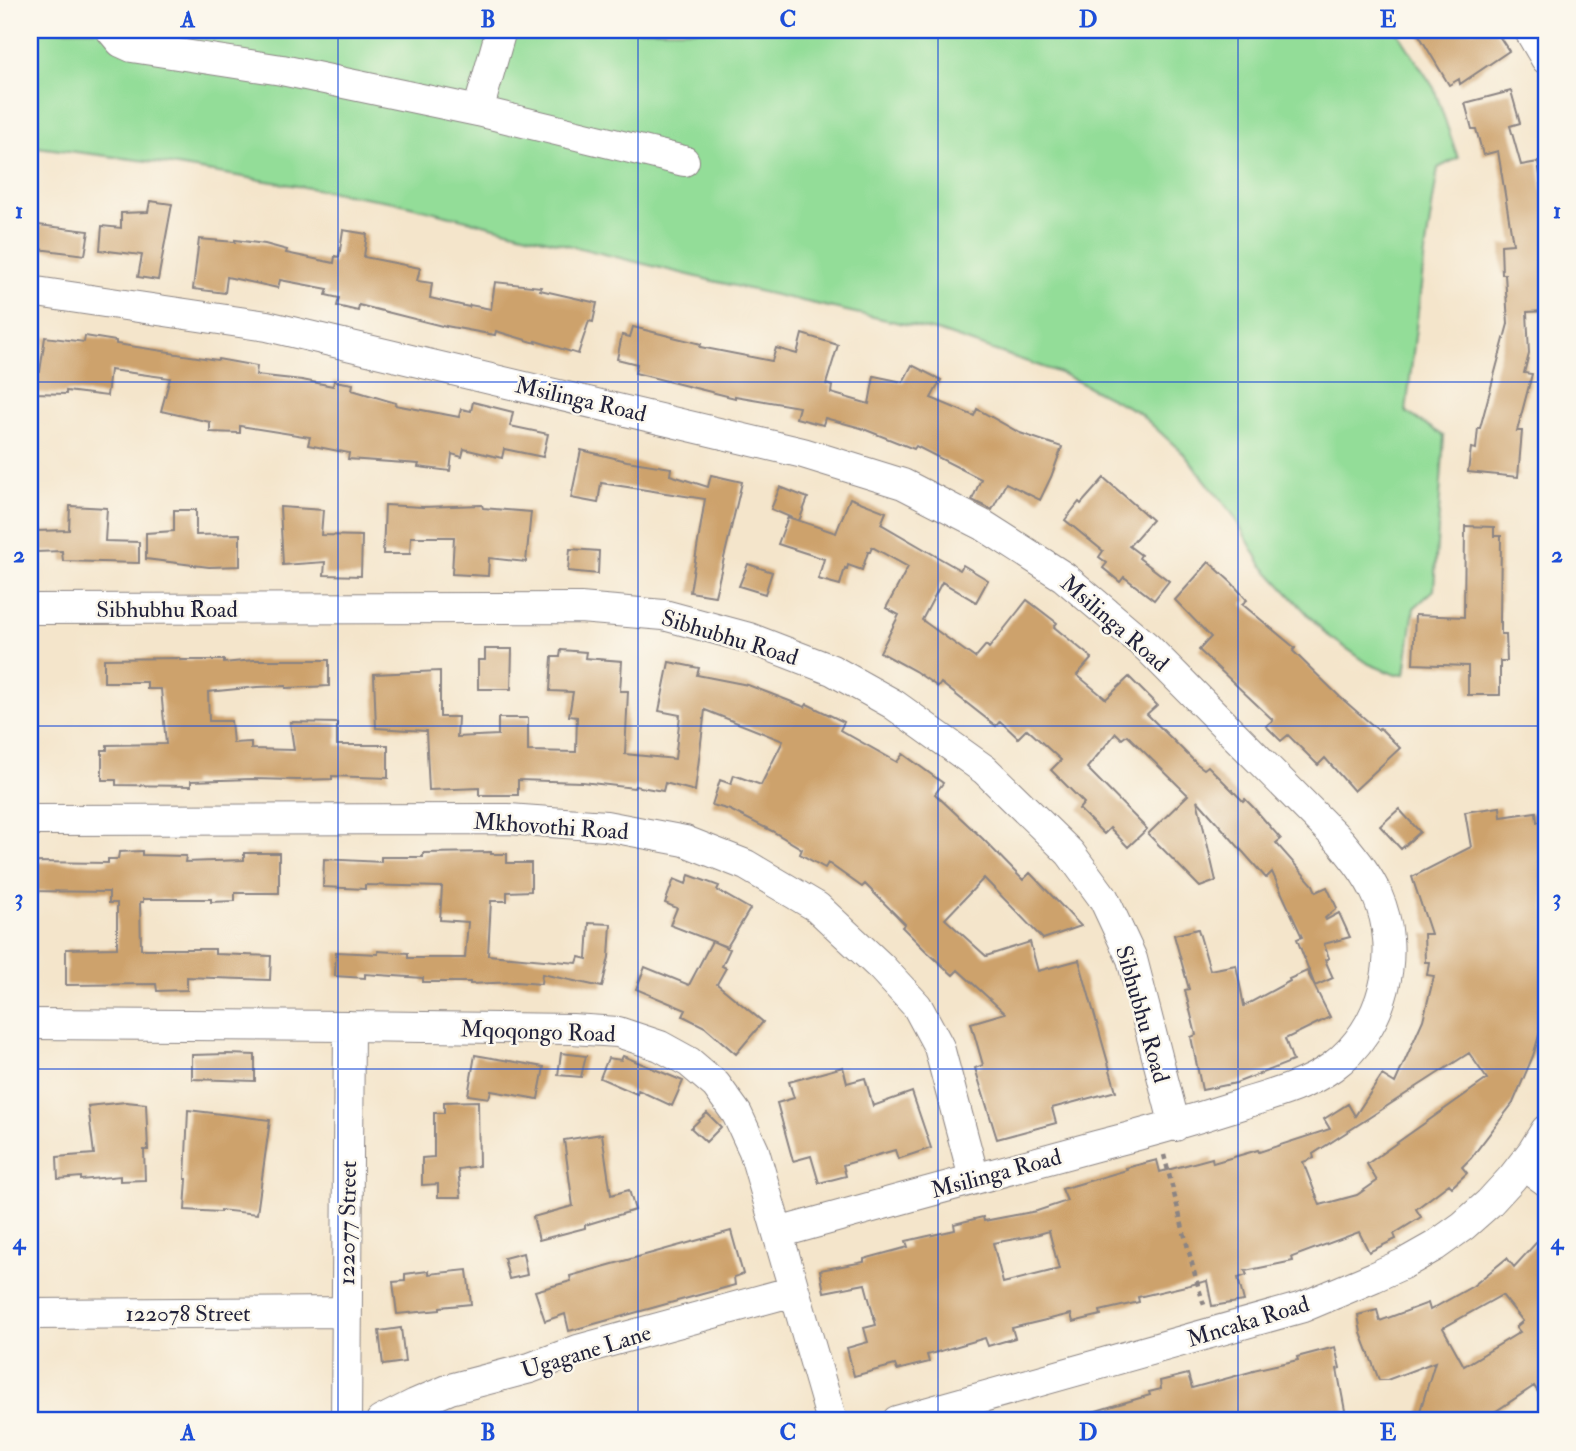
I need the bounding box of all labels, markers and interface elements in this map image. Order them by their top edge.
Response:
text: A [180,5,196,34]
text: B [480,5,496,34]
text: C [780,5,796,34]
text: D [1079,5,1097,34]
text: E [1380,5,1397,34]
text: 1 [15,196,23,225]
text: 1 [1553,196,1561,225]
street label: Msilinga Road [512,370,649,429]
text: 2 [13,540,25,569]
text: 2 [1551,540,1563,569]
street label: Msilinga Road [1055,569,1175,678]
street label: Sibhubhu Road [96,595,238,624]
street label: Sibhubhu Road [658,603,802,672]
street label: Mkhovothi Road [472,807,630,846]
text: 3 [15,883,23,912]
text: 3 [1553,883,1561,912]
street label: Sibhubhu Road [1109,942,1176,1086]
street label: Mqoqongo Road [460,1014,616,1049]
street label: Msilinga Road [928,1142,1064,1205]
street label: 122077 Street [332,1160,363,1286]
text: 4 [12,1227,27,1256]
text: 4 [1550,1227,1565,1256]
street label: Mncaka Road [1184,1289,1313,1354]
street label: 122078 Street [126,1299,250,1328]
street label: Ugagane Lane [518,1318,655,1385]
text: A [180,1418,196,1447]
text: B [480,1418,496,1447]
text: C [780,1418,796,1447]
text: D [1079,1418,1097,1447]
text: E [1380,1418,1397,1447]

